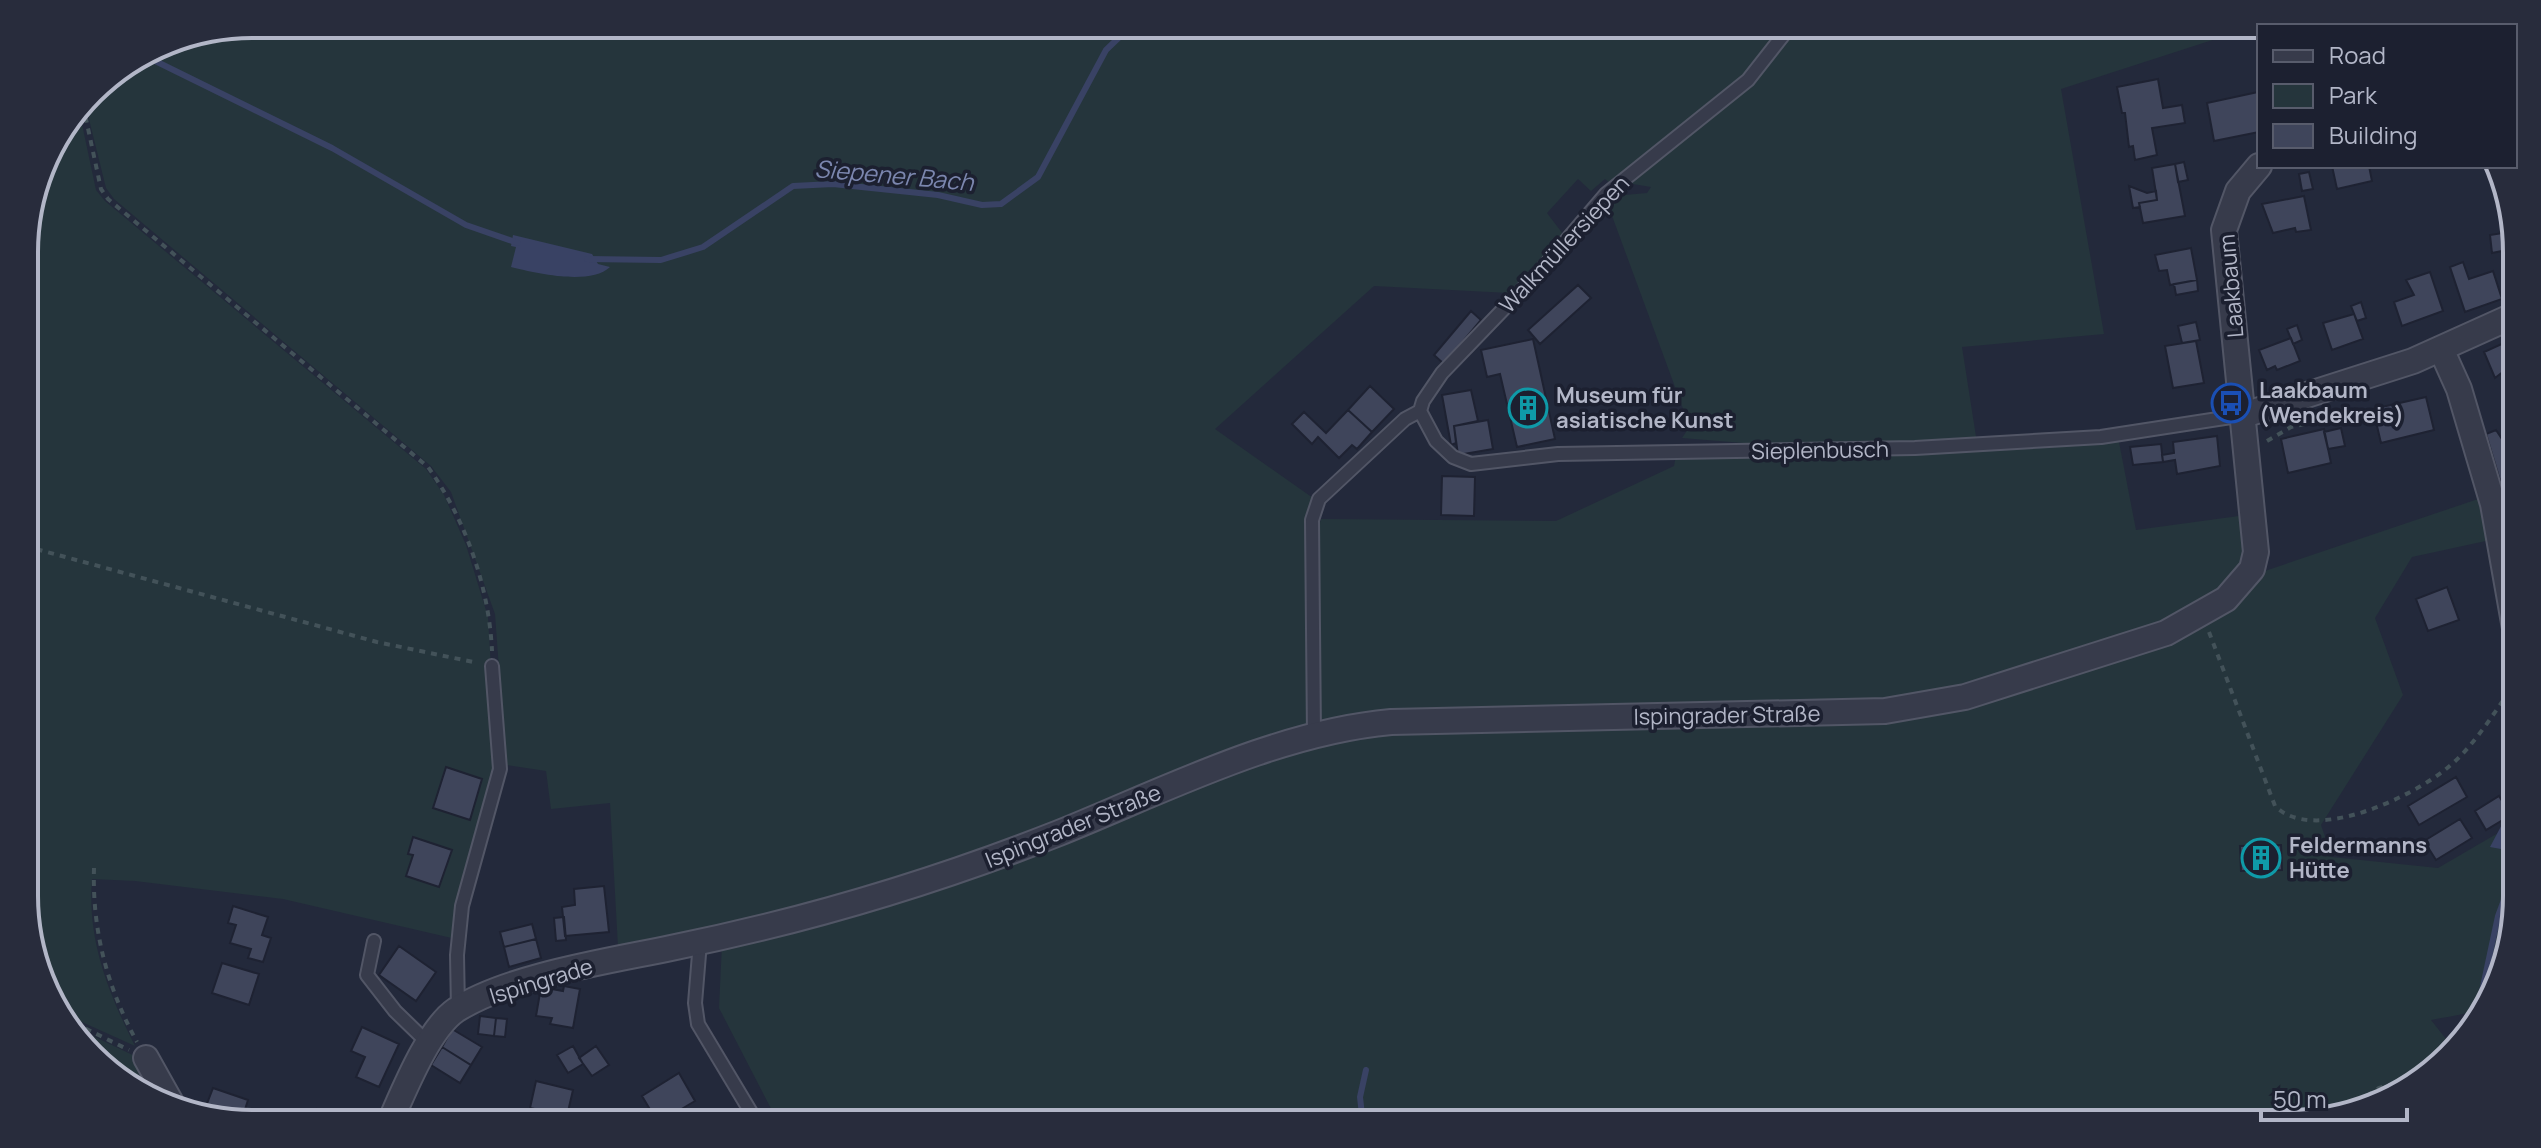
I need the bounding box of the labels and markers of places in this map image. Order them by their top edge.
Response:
place label: Laakbaum (Wendekreis) [2259,375,2404,430]
place label: Museum für asiatische Kunst [1556,380,1734,435]
bus stop icon: Laakbaum (Wendekreis) [2210,382,2252,424]
building icon: Museum für asiatische Kunst [1507,387,1549,429]
place label: Feldermanns Hütte [2289,830,2427,885]
building icon: Feldermanns Hütte [2240,837,2282,879]

